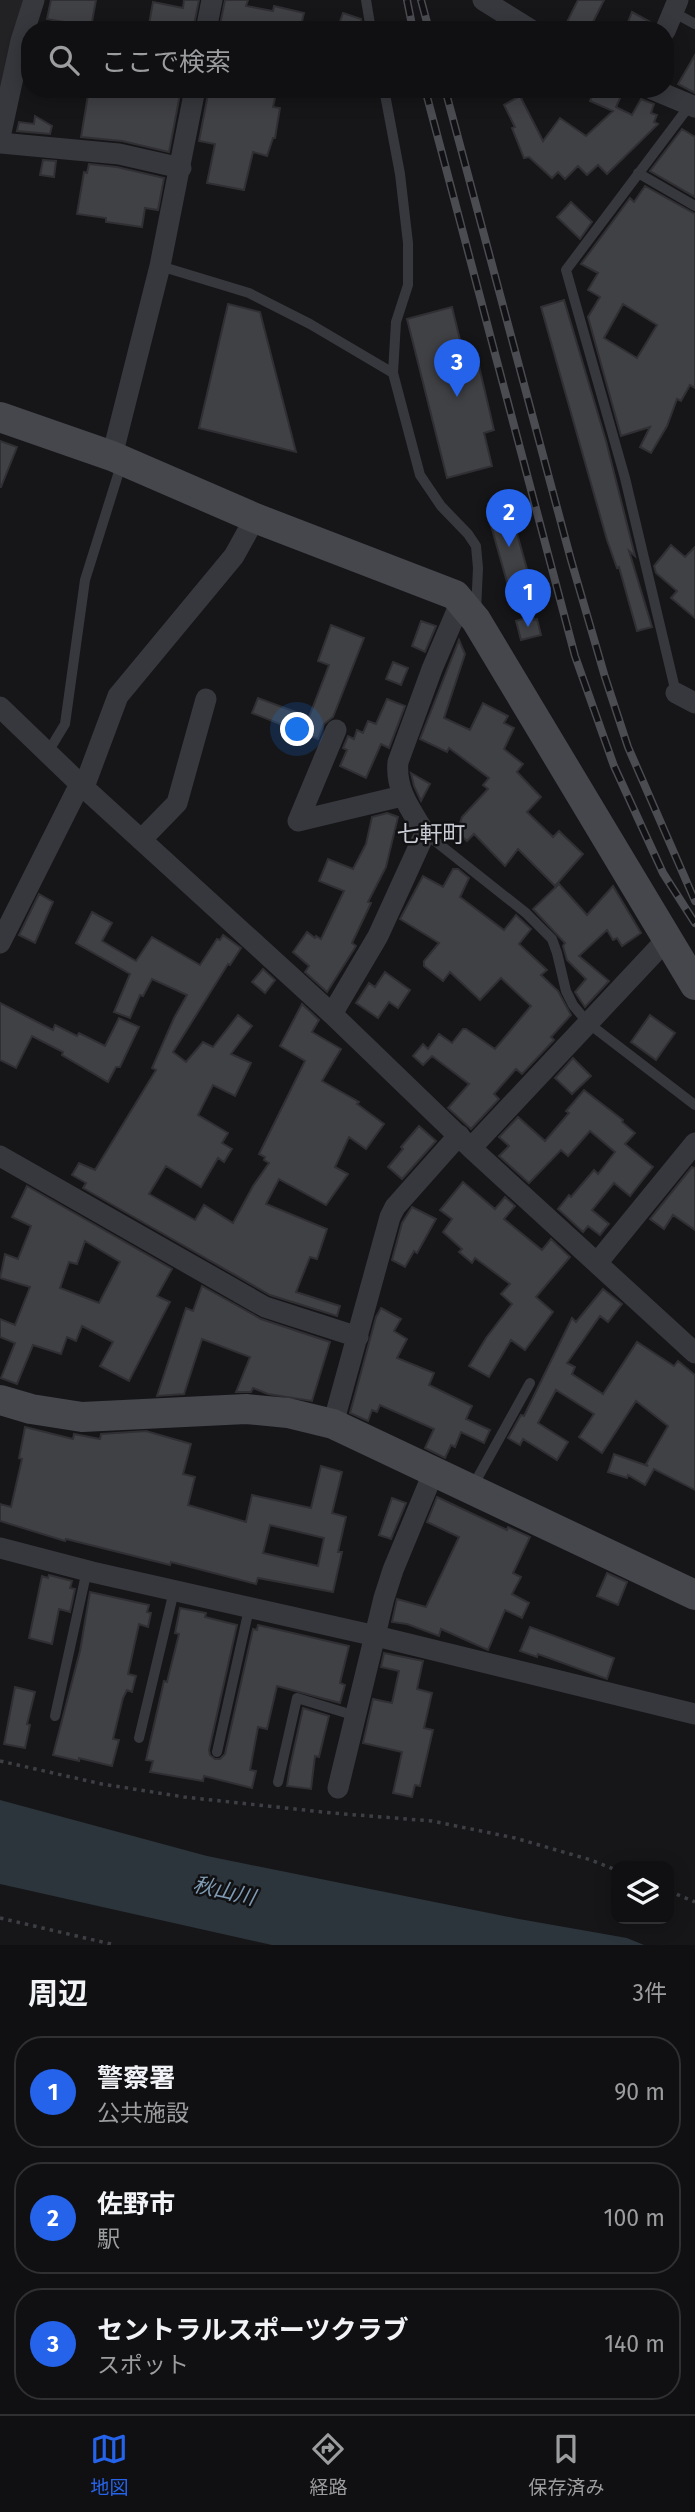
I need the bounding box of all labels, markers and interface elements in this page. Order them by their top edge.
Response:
search box [21,21,674,98]
icon: search [45,41,83,79]
text: ここで検索 [101,47,231,78]
pin: 3 [434,339,480,397]
pin: 2 [486,489,532,547]
pin: 1 [505,569,551,627]
your location [280,712,314,746]
district label: 七軒町 [397,820,466,848]
map controls [611,1861,674,1924]
button: layers [611,1861,674,1924]
water label: 秋山川 [190,1871,260,1911]
text: 周辺 [28,1976,88,2012]
text: 3件 [633,1979,667,2007]
text: 警察署 [97,2063,175,2094]
text: 1 [48,2078,58,2106]
text: 90 m [614,2078,665,2106]
text: 公共施設 [97,2099,189,2127]
text: 佐野市 [97,2189,175,2220]
text: 2 [47,2204,59,2232]
text: 100 m [604,2204,665,2232]
text: 駅 [97,2225,120,2253]
text: セントラルスポーツクラブ [97,2315,408,2346]
text: 3 [47,2330,59,2358]
text: 140 m [604,2330,665,2358]
text: スポット [97,2351,189,2379]
tab: 地図 [90,2430,129,2499]
tab: 経路 [309,2430,348,2499]
tab: 保存済み [528,2430,605,2499]

